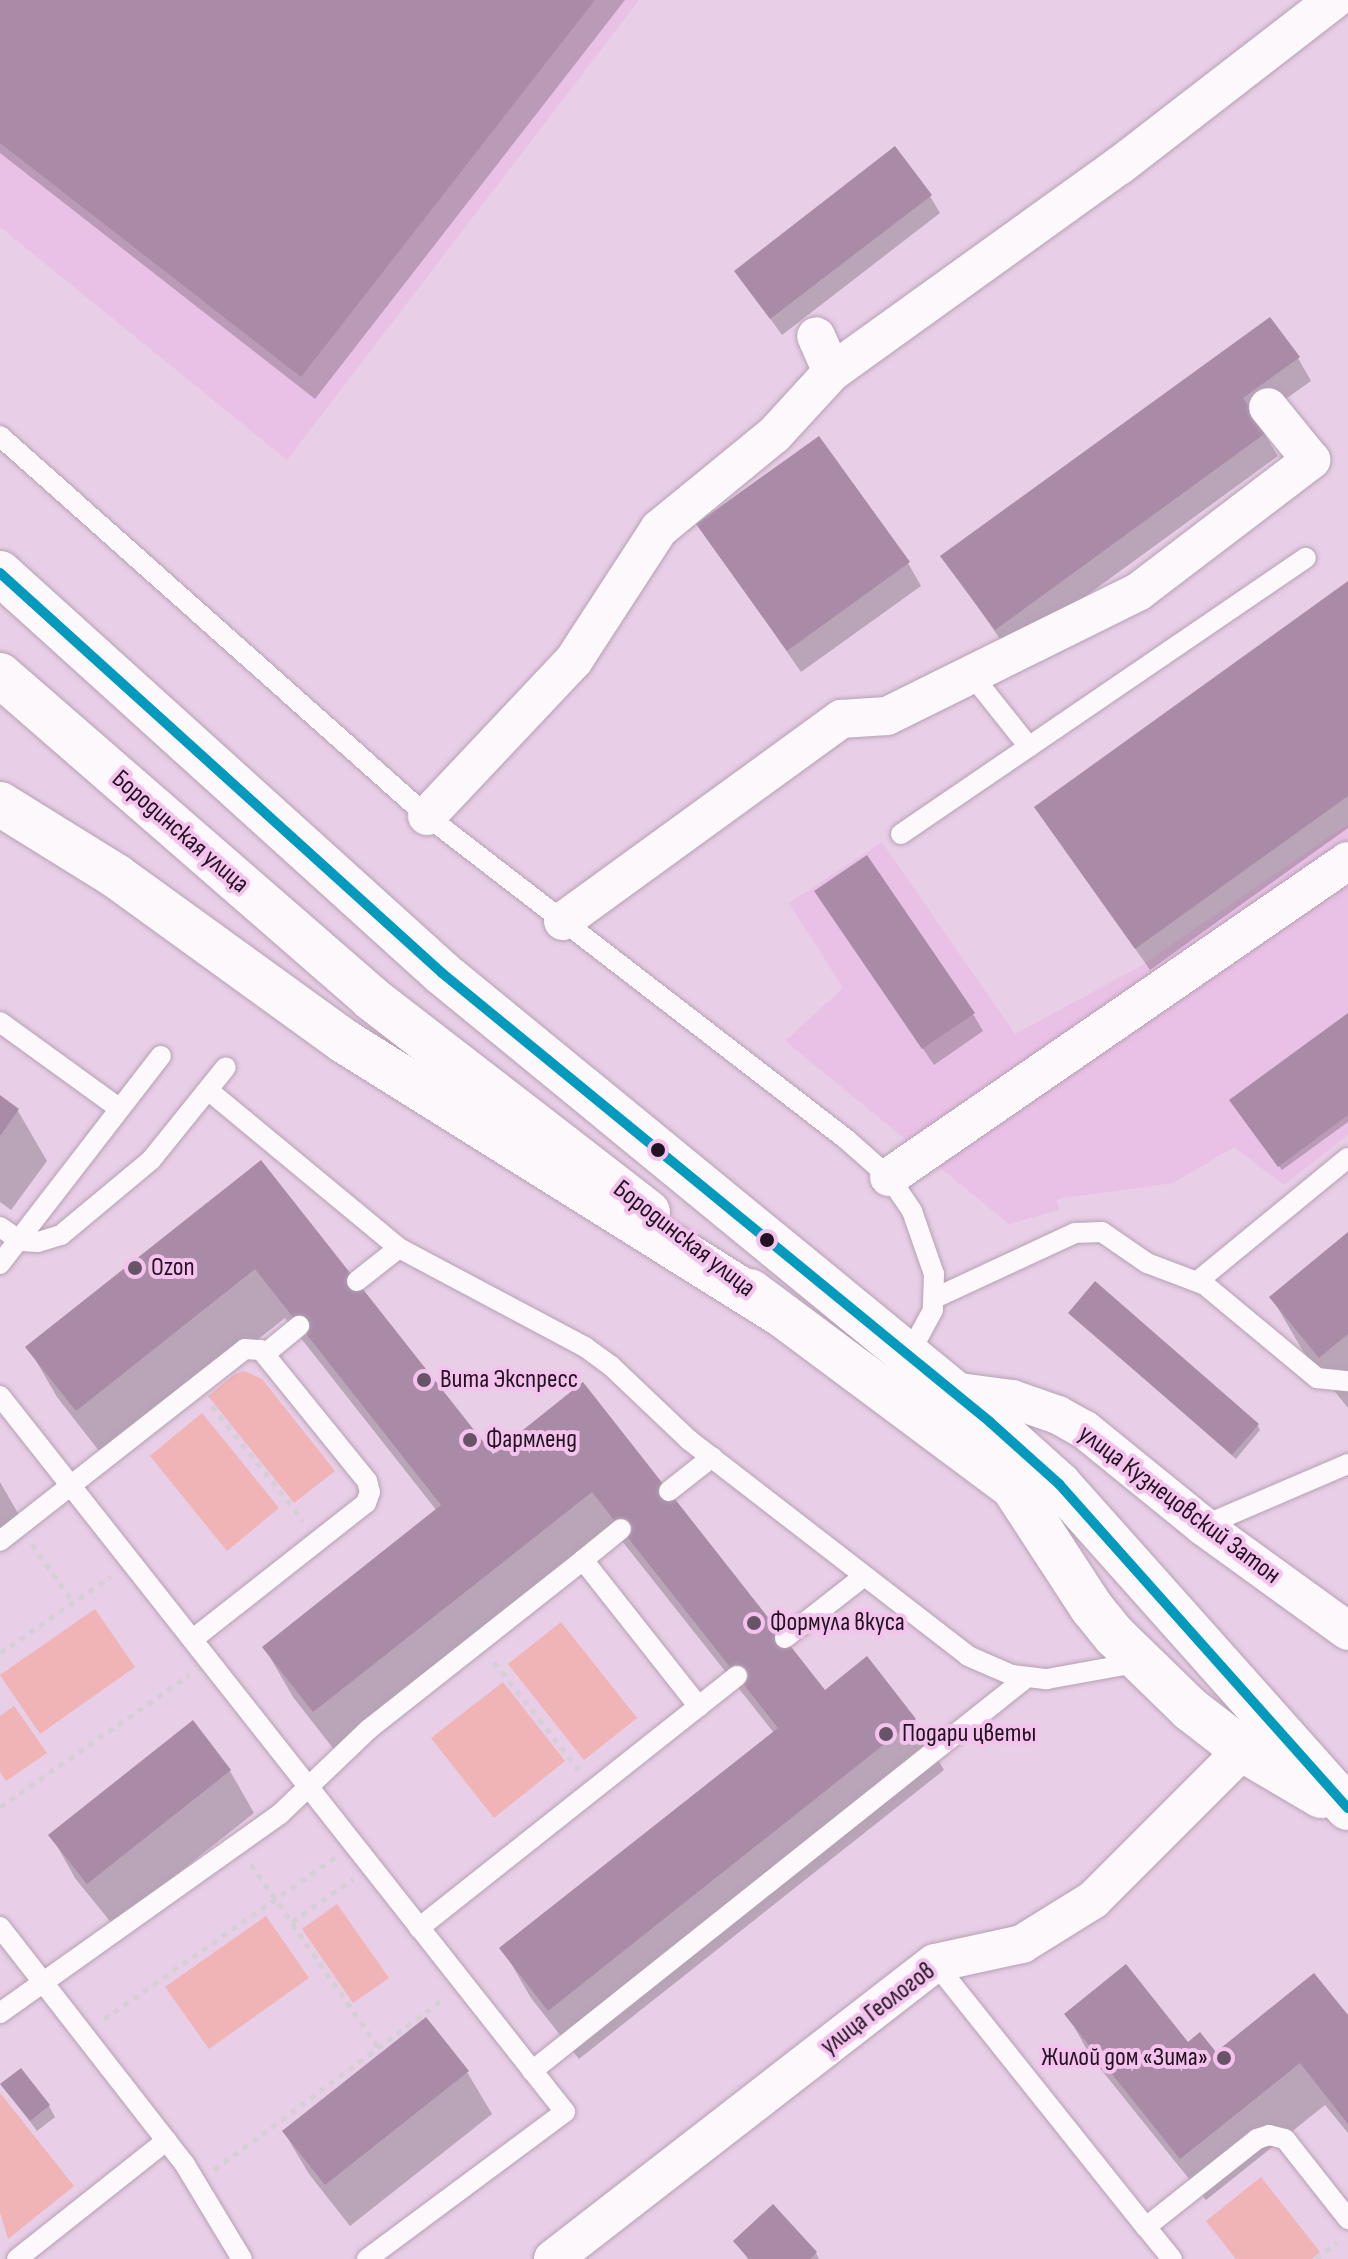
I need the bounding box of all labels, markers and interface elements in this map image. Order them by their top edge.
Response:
street label: Бородинская улица [105,764,255,900]
unlabelled marker [650,1142,666,1158]
street label: Бородинская улица [607,1174,761,1304]
unlabelled marker [759,1232,775,1248]
place label: Ozon [151,1252,195,1284]
marker: Ozon [126,1259,144,1277]
place label: Вита Экспресс [440,1364,578,1396]
marker: Вита Экспресс [415,1371,433,1389]
street label: улица Кузнецовский Затон [1072,1419,1286,1591]
place label: Фармленд [486,1424,577,1456]
marker: Фармленд [461,1431,479,1449]
place label: Формула вкуса [770,1607,905,1639]
marker: Формула вкуса [745,1614,763,1632]
place label: Подари цветы [902,1718,1036,1750]
marker: Подари цветы [877,1725,895,1743]
street label: улица Геологов [815,1956,941,2062]
place label: Жилой дом «Зима» [1041,2042,1208,2074]
marker: Жилой дом «Зима» [1215,2049,1233,2067]

